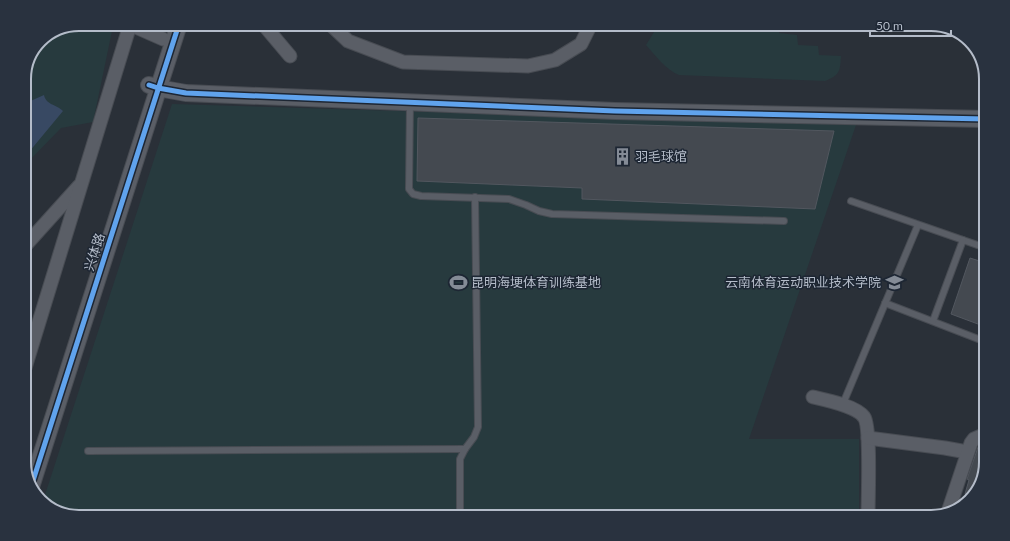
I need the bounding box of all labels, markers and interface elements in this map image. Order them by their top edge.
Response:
scale bar [870,12,951,38]
text: 50 m [876,18,903,33]
building icon: 羽毛球馆 [612,146,632,166]
place label: 羽毛球馆 [635,148,687,164]
street label: 兴体路 [80,231,108,273]
sports icon: 昆明海埂体育训练基地 [448,272,468,292]
school or university icon: 云南体育运动职业技术学院 [884,272,904,292]
place label: 昆明海埂体育训练基地 [471,274,601,290]
place label: 云南体育运动职业技术学院 [725,274,881,290]

